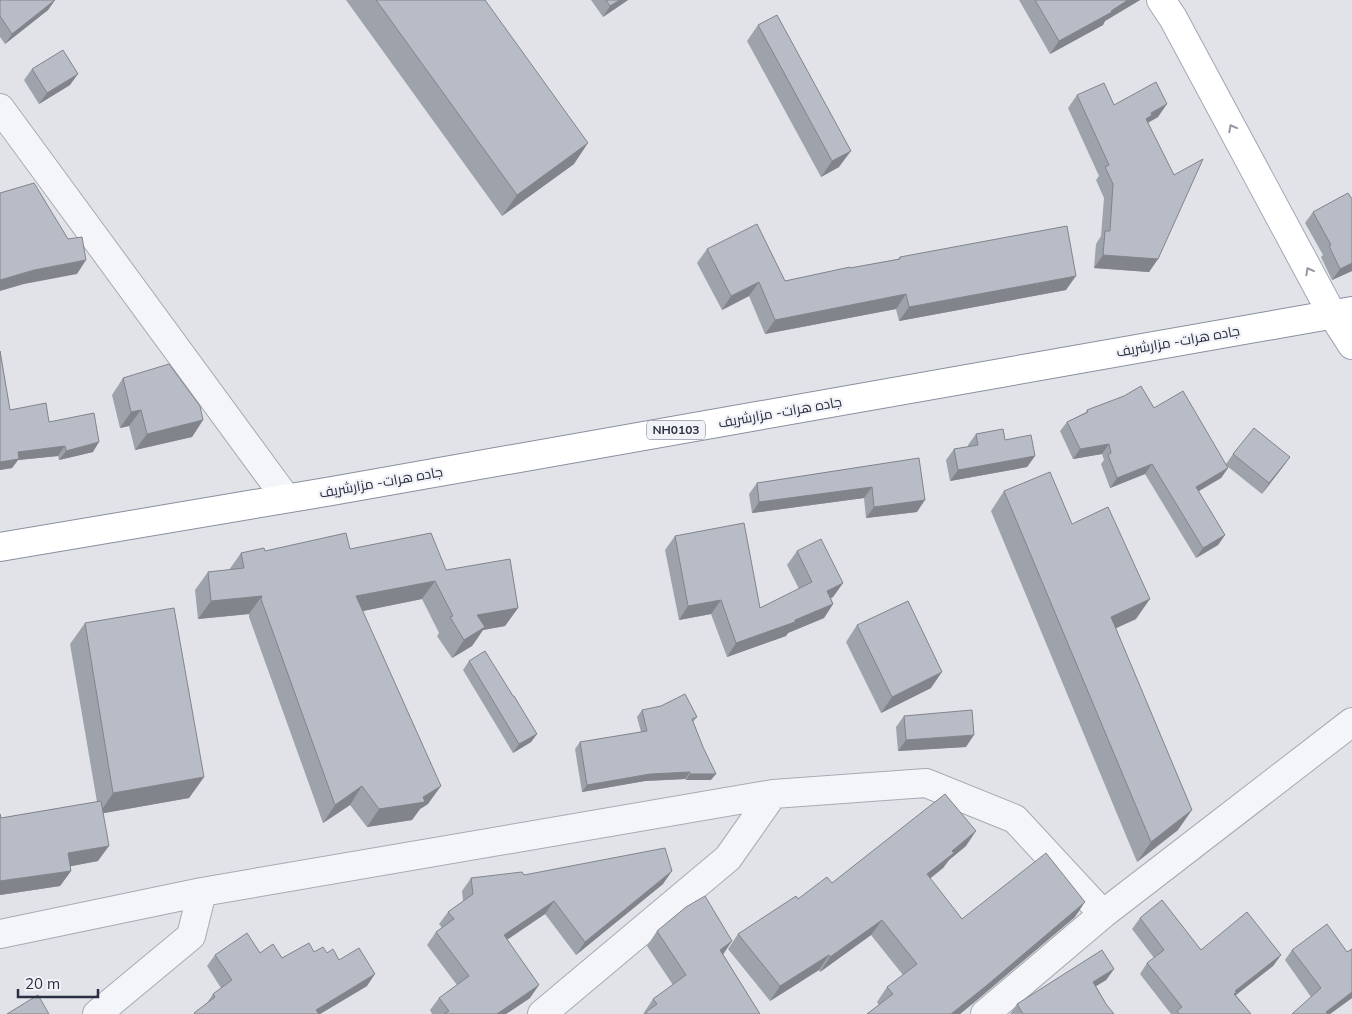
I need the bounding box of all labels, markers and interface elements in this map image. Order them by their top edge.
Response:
one-way arrow [1228,124,1238,133]
one-way arrow [1305,267,1315,276]
street label: جاده هرات- مزارشریف [1115,321,1241,361]
street label: جاده هرات- مزارشریف [717,392,843,432]
road number: NH0103 [647,420,705,440]
street label: جاده هرات- مزارشریف [318,462,444,502]
scale bar [18,966,98,998]
text: 20 m [25,974,60,993]

